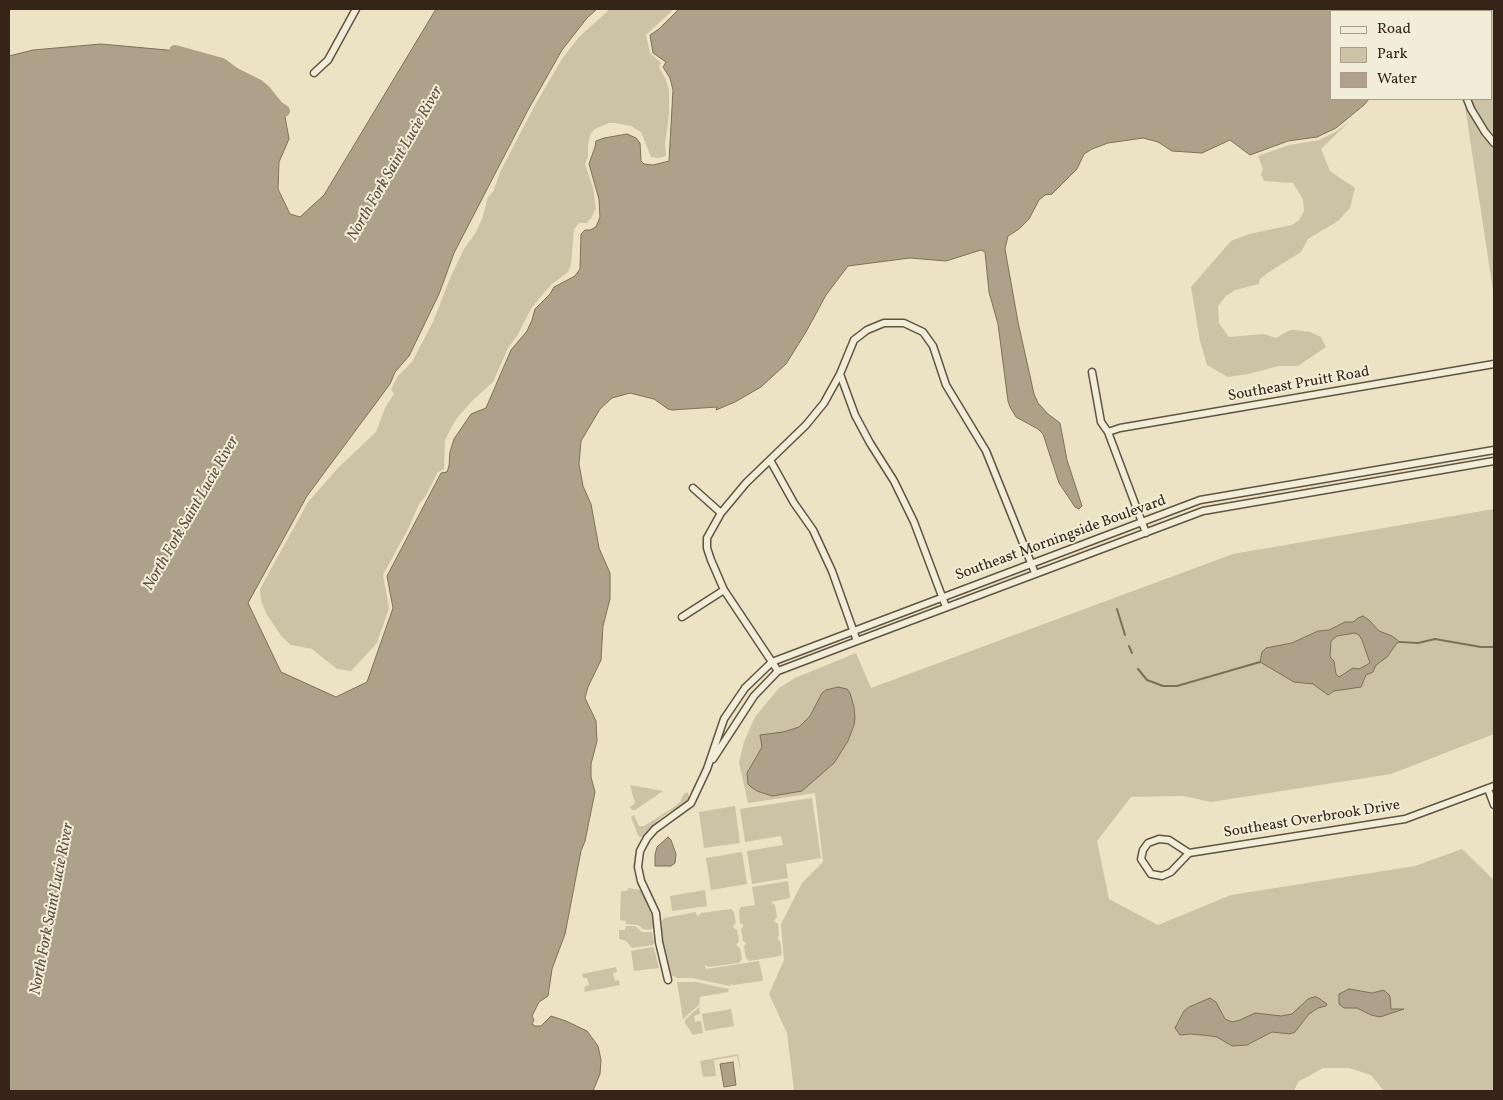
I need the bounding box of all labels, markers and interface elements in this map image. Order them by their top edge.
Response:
legend [1330,10,1493,100]
text: Road [1377,19,1411,40]
text: Park [1377,44,1408,65]
text: Water [1377,69,1417,90]
water label: North Fork Saint Lucie River [344,83,448,245]
street label: Southeast Pruitt Road [1227,364,1371,406]
water label: North Fork Saint Lucie River [140,433,244,595]
street label: Southeast Morningside Boulevard [953,492,1169,586]
street label: Southeast Overbrook Drive [1222,797,1402,843]
water label: North Fork Saint Lucie River [27,821,79,997]

